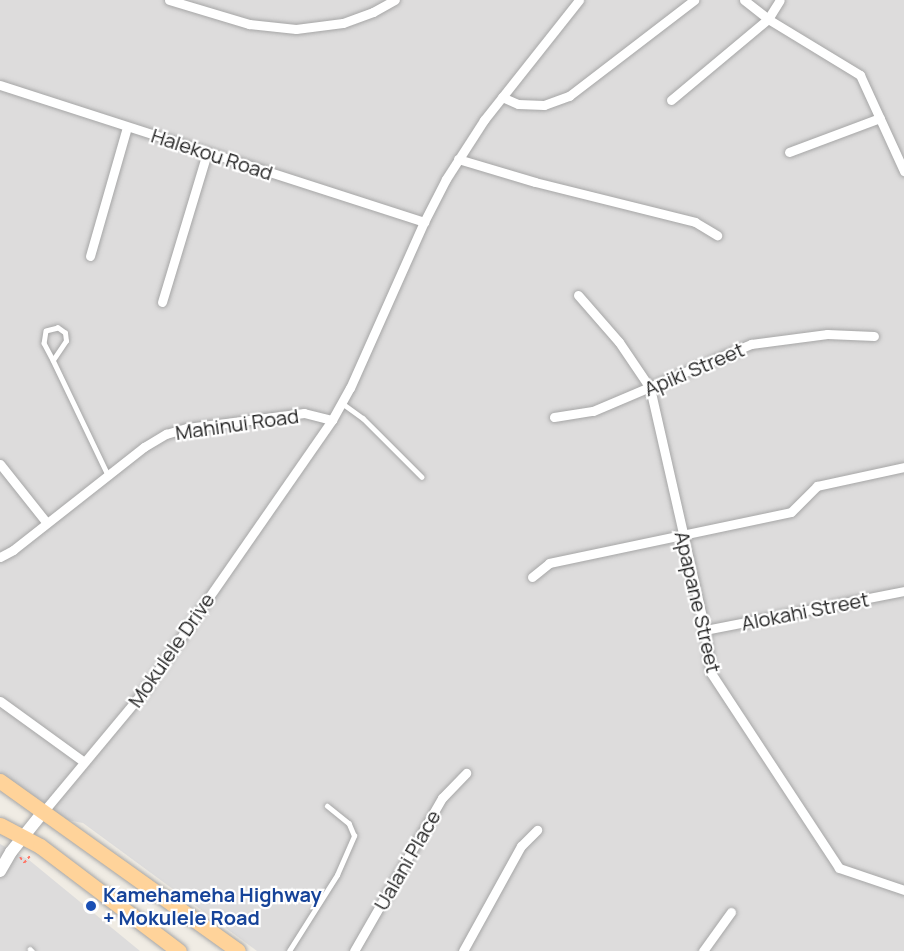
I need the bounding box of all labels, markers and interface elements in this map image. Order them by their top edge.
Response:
street label: Halekou Road [148,123,276,185]
street label: Apiki Street [640,337,748,401]
street label: Mahinui Road [174,403,300,445]
street label: Apapane Street [670,529,726,675]
street label: Alokahi Street [739,587,871,635]
street label: Mokulele Drive [123,588,219,712]
street label: Ualani Place [369,806,445,914]
place label: Kamehameha Highway + Mokulele Road [103,882,322,929]
marker: Kamehameha Highway + Mokulele Road [84,899,98,913]

